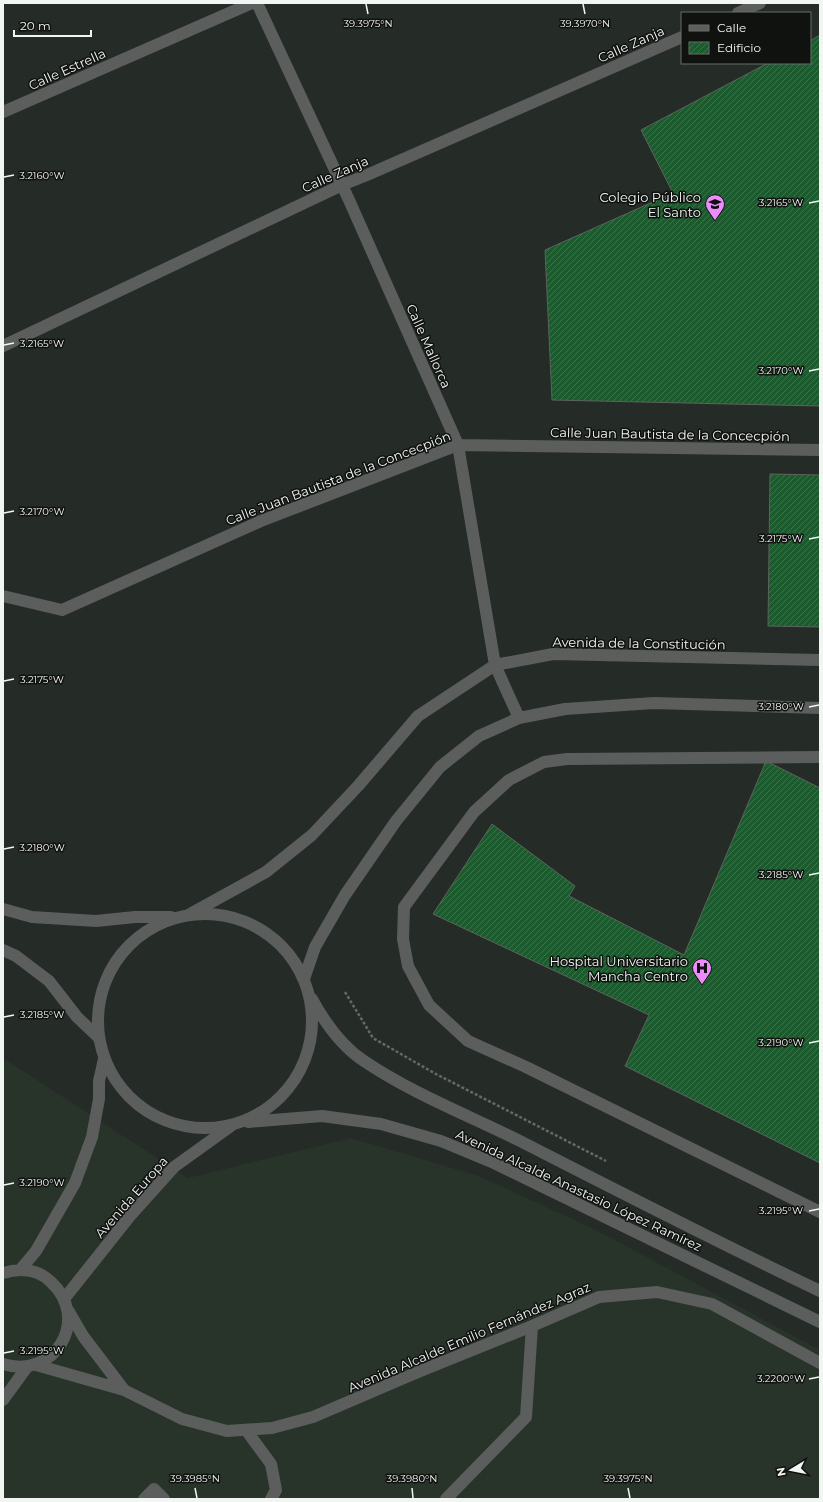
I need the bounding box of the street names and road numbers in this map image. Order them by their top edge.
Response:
street label: Calle Zanja [595,22,667,66]
street label: Calle Estrella [26,45,108,93]
street label: Calle Zanja [299,152,371,196]
street label: Calle Mallorca [403,301,455,391]
street label: Calle Juan Bautista de la Concecpión [550,424,790,444]
street label: Calle Juan Bautista de la Concecpión [223,428,453,528]
street label: Avenida de la Constitución [552,633,726,653]
street label: Avenida Alcalde Anastasio López Ramírez [453,1126,705,1254]
street label: Avenida Europa [91,1153,171,1241]
street label: Avenida Alcalde Emilio Fernández Agraz [345,1278,593,1396]

